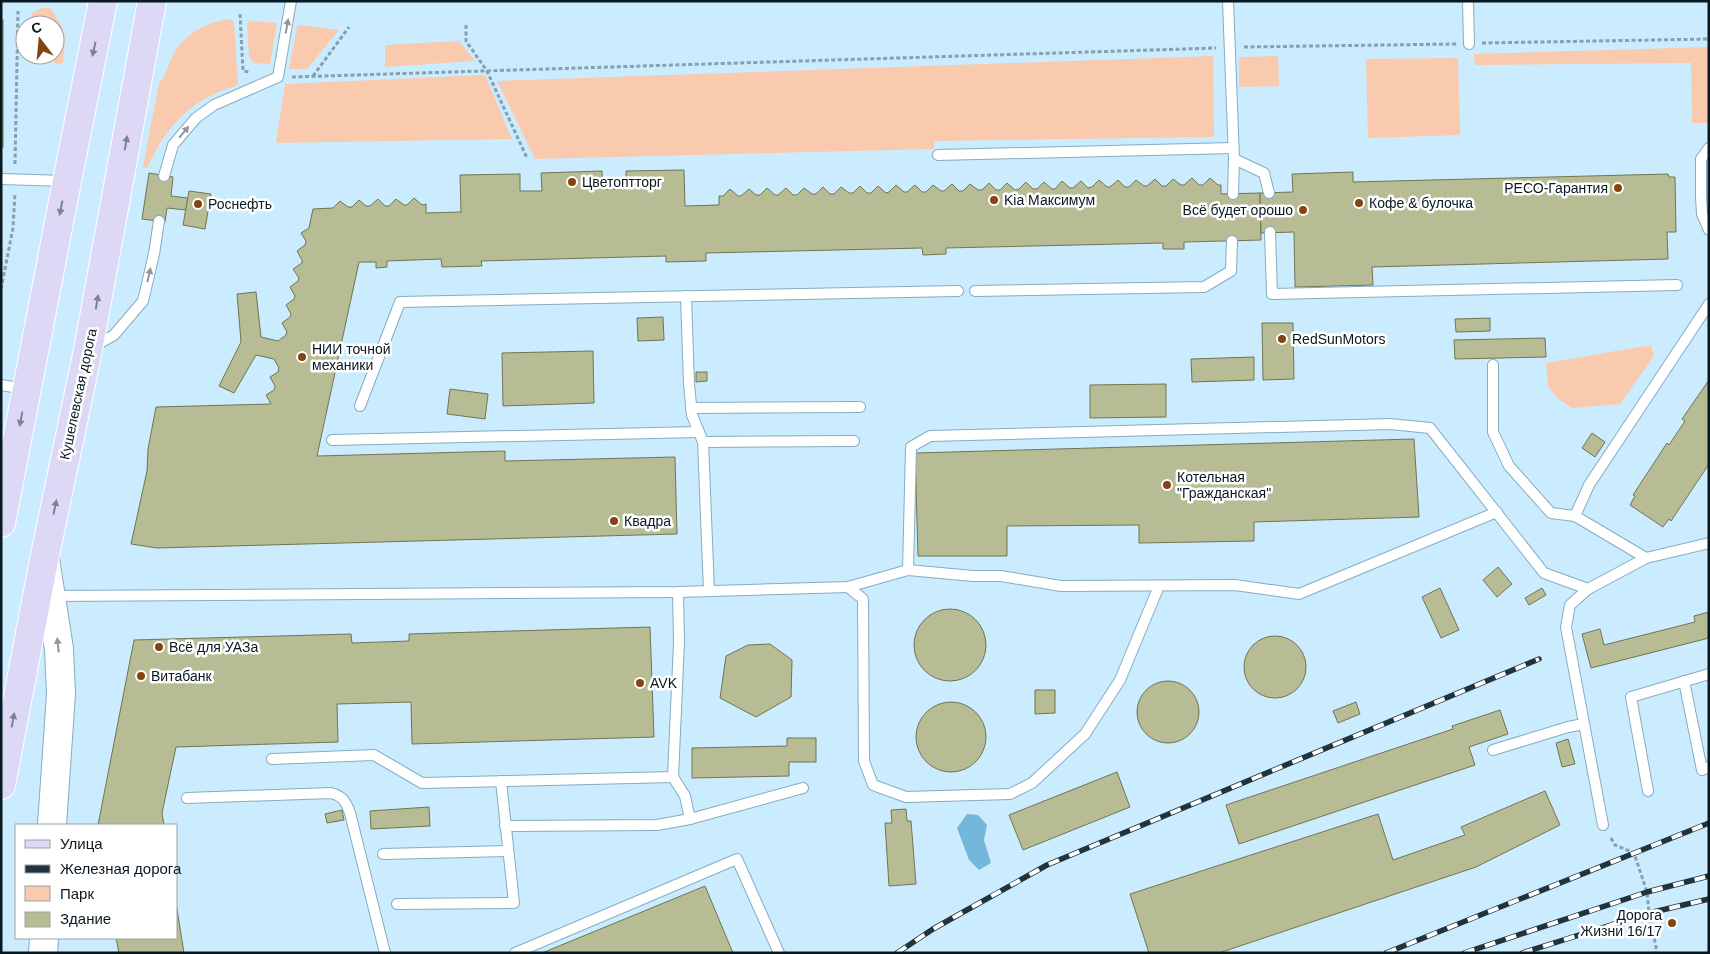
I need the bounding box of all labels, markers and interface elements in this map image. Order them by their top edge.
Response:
north arrow [15,15,65,65]
text: С [29,18,43,37]
one-way arrow [284,18,292,34]
one-way arrow [90,41,98,57]
one-way arrow [179,126,190,139]
one-way arrow [123,134,131,150]
place label: Цветоптторг [582,174,662,190]
marker: Цветоптторг [566,176,578,188]
place label: РЕСО-Гарантия [1504,180,1608,196]
marker: РЕСО-Гарантия [1612,182,1624,194]
place label: Kia Максимум [1004,192,1095,208]
marker: Kia Максимум [988,194,1000,206]
place label: Кофе & булочка [1369,195,1473,211]
place label: Роснефть [208,196,272,212]
marker: Кофе & булочка [1353,197,1365,209]
marker: Роснефть [192,198,204,210]
one-way arrow [57,201,65,217]
place label: Всё будет орошо [1183,202,1293,218]
marker: Всё будет орошо [1297,204,1309,216]
one-way arrow [145,268,153,283]
one-way arrow [93,294,101,310]
street label: Кушелевская дорога [56,327,100,461]
place label: RedSunMotors [1292,331,1385,347]
marker: RedSunMotors [1276,333,1288,345]
place label: НИИ точной механики [312,341,391,373]
marker: НИИ точной механики [296,351,308,363]
one-way arrow [16,412,24,428]
place label: Котельная "Гражданская" [1177,469,1271,501]
marker: Котельная "Гражданская" [1161,479,1173,491]
one-way arrow [51,500,59,515]
place label: Квадра [624,513,671,529]
marker: Квадра [608,515,620,527]
one-way arrow [54,637,62,653]
place label: Всё для УАЗа [169,639,258,655]
marker: Всё для УАЗа [153,641,165,653]
place label: Витабанк [151,668,212,684]
marker: Витабанк [135,670,147,682]
place label: AVK [650,675,678,691]
marker: AVK [634,677,646,689]
one-way arrow [10,711,18,727]
legend [15,824,178,939]
text: Улица [60,835,103,852]
text: Железная дорога [60,860,182,877]
text: Парк [60,885,94,902]
place label: Дорога Жизни 16/17 [1580,907,1662,939]
text: Здание [60,910,111,927]
marker: Дорога Жизни 16/17 [1666,917,1678,929]

